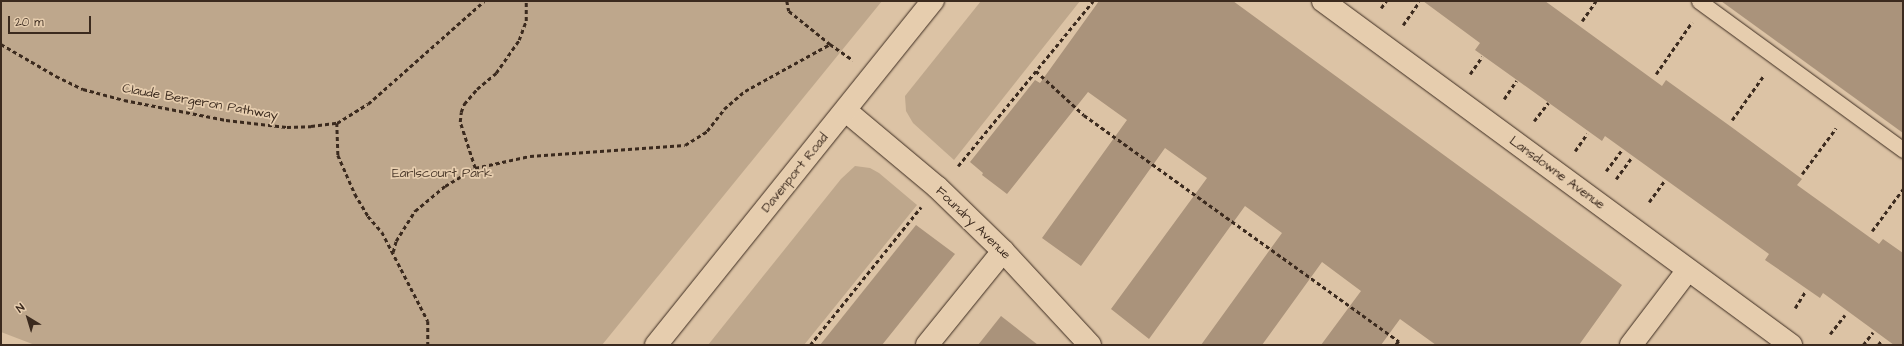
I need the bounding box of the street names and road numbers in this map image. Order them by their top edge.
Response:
street label: Claude Bergeron Pathway [121,81,279,123]
street label: Davenport Road [758,130,832,216]
street label: Lansdowne Avenue [1506,133,1608,213]
street label: Foundry Avenue [932,183,1014,263]

